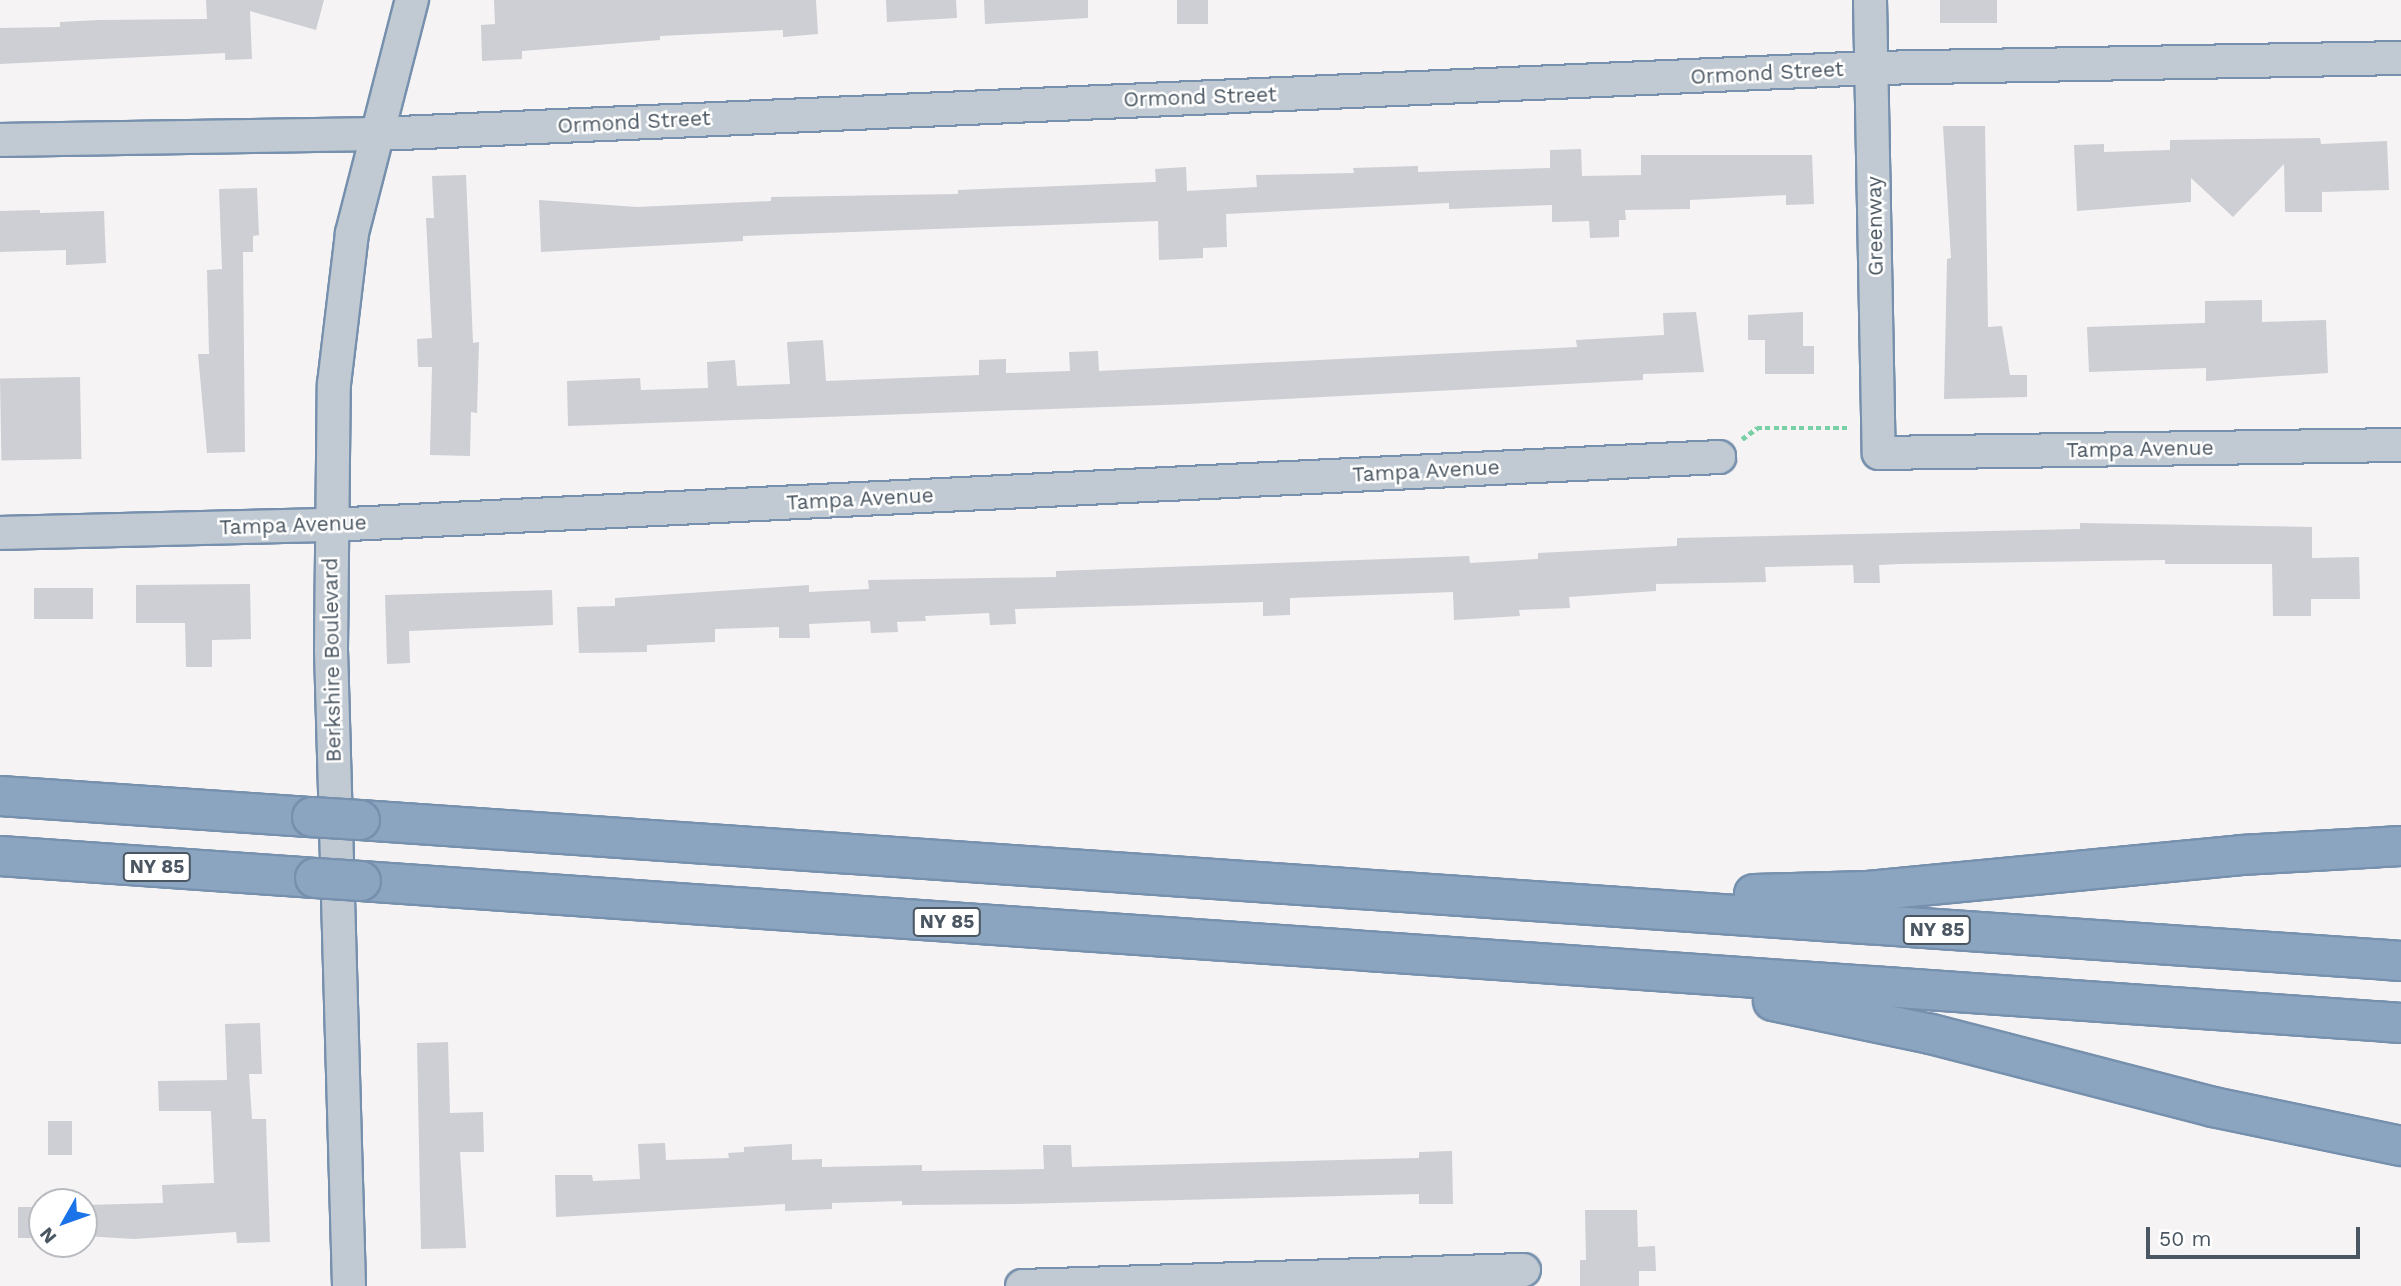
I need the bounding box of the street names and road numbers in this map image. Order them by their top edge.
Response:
street label: Ormond Street [1690,56,1844,90]
street label: Ormond Street [1123,82,1277,112]
street label: Ormond Street [557,105,711,139]
street label: Greenway [1862,176,1888,276]
street label: Tampa Avenue [2065,435,2215,463]
street label: Tampa Avenue [1351,455,1501,487]
street label: Tampa Avenue [785,483,935,515]
street label: Tampa Avenue [218,510,368,540]
street label: Berkshire Boulevard [318,557,346,763]
road number: NY 85 [122,852,192,882]
road number: NY 85 [912,906,982,938]
road number: NY 85 [1902,914,1972,946]

